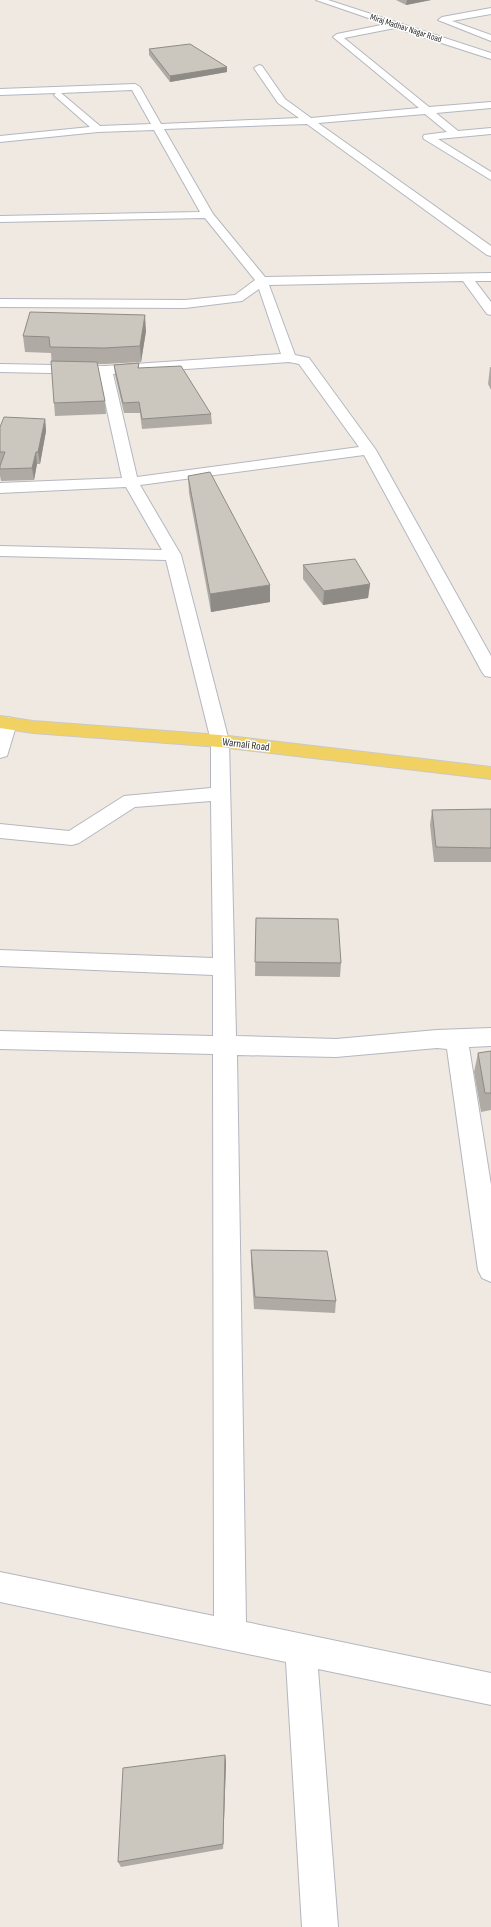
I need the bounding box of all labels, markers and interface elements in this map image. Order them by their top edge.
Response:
street label: Miraj Madhav Nagar Road [369,12,443,45]
street label: Warnali Road [222,735,271,754]

